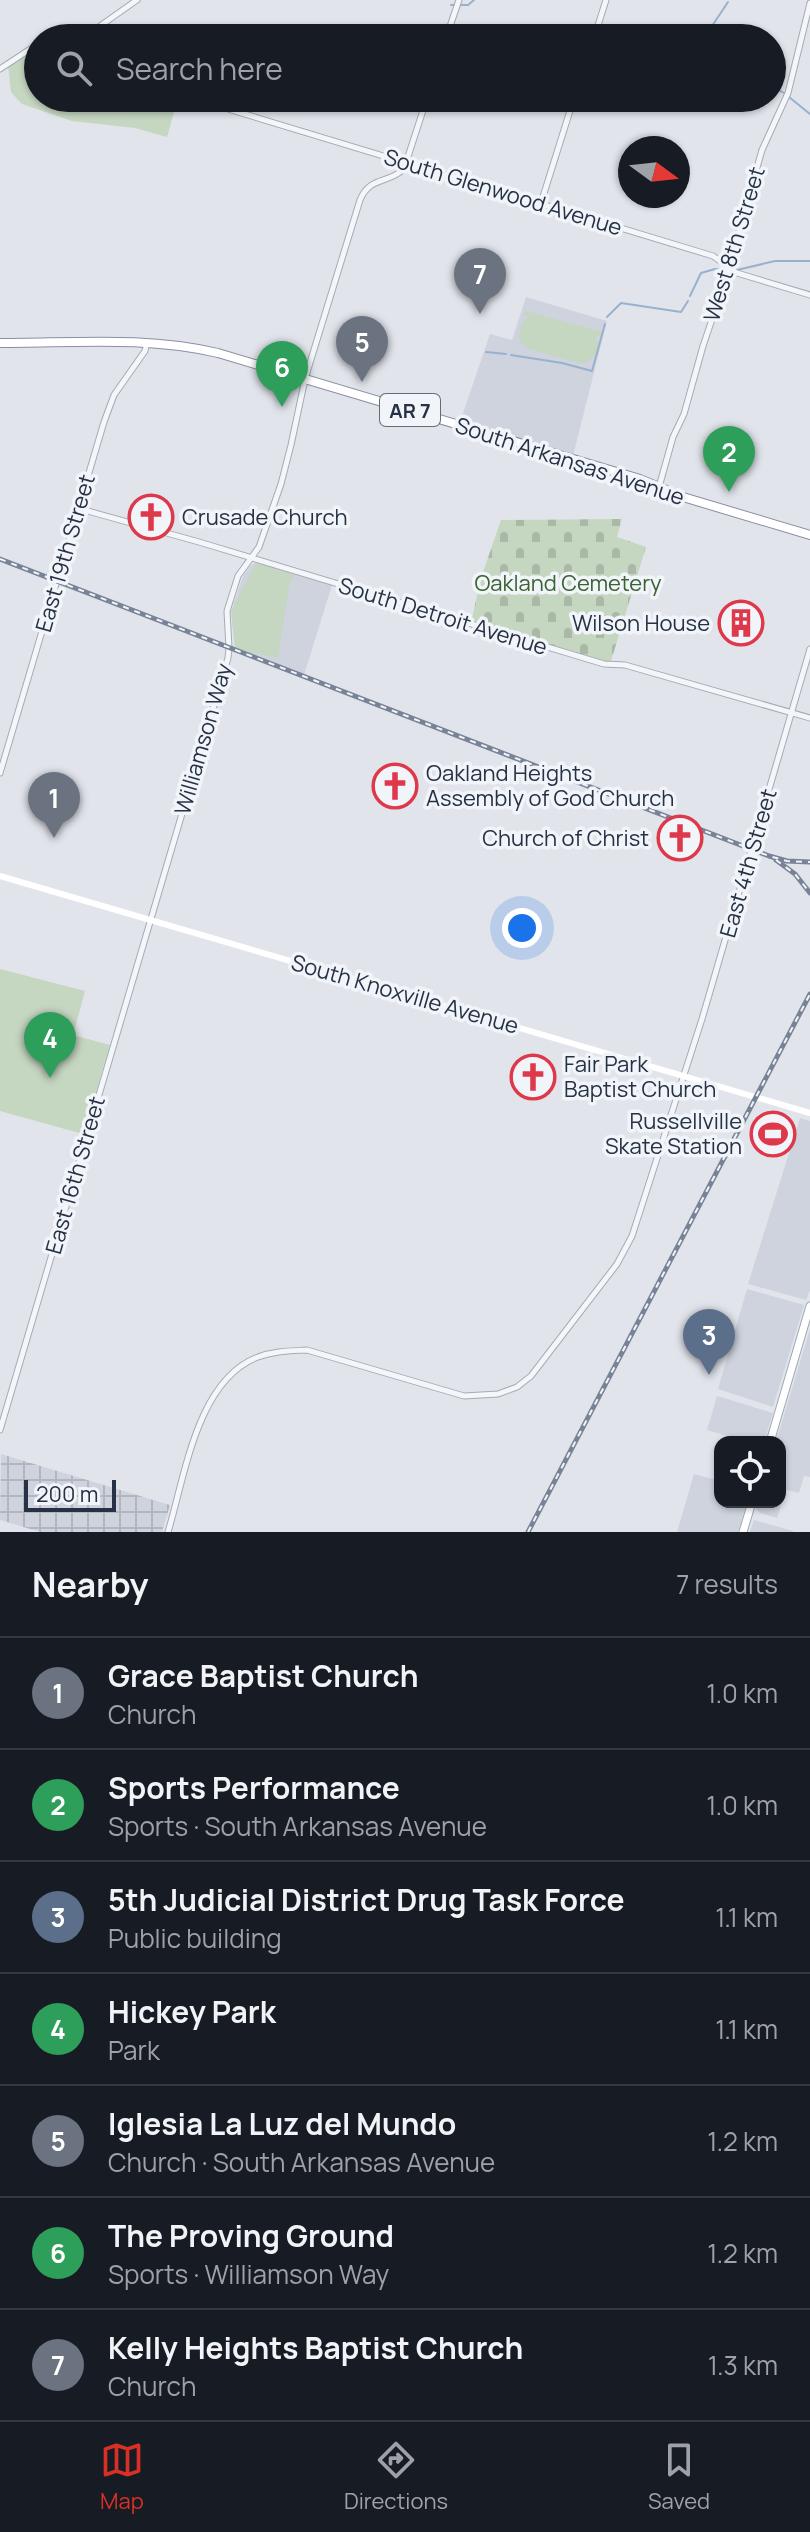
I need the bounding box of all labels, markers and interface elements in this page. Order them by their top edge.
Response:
search box [24,24,786,112]
icon: search [52,46,96,90]
text: Search here [116,48,283,89]
north arrow [618,136,690,208]
street label: South Glenwood Avenue [380,141,626,243]
street label: West 8th Street [696,163,772,325]
pin: 7 [454,248,506,314]
pin: 5 [336,316,388,382]
pin: 6 [256,341,308,407]
road number: AR 7 [380,394,440,426]
street label: South Arkansas Avenue [452,410,688,512]
pin: 2 [703,426,755,492]
street label: East 19th Street [28,471,102,635]
church icon: Crusade Church [127,493,175,541]
place label: Crusade Church [182,502,348,532]
park label: Oakland Cemetery [474,568,662,598]
street label: South Detroit Avenue [335,570,551,662]
building icon: Wilson House [717,599,765,647]
place label: Wilson House [572,608,710,638]
street label: Williamson Way [167,659,239,818]
place label: Oakland Heights Assembly of God Church [426,758,674,813]
church icon: Oakland Heights Assembly of God Church [371,762,419,810]
pin: 1 [28,772,80,838]
street label: East 4th Street [712,785,784,941]
church icon: Church of Christ [656,814,704,862]
place label: Church of Christ [482,823,649,853]
your location [502,908,542,948]
street label: South Knoxville Avenue [288,947,522,1041]
pin: 4 [24,1012,76,1078]
place label: Fair Park Baptist Church [564,1049,716,1104]
church icon: Fair Park Baptist Church [509,1053,557,1101]
street label: East 16th Street [38,1093,112,1257]
place label: Russellville Skate Station [605,1106,742,1161]
sports icon: Russellville Skate Station [749,1110,797,1158]
pin: 3 [683,1309,735,1375]
map controls [714,1436,786,1508]
button: locate [714,1436,786,1508]
scale bar [24,1476,116,1512]
text: 200 m [36,1479,98,1509]
text: Nearby [32,1561,148,1607]
text: 7 results [676,1566,778,1602]
text: Grace Baptist Church [108,1655,418,1696]
text: 1 [52,1675,64,1711]
text: 1.0 km [706,1675,778,1711]
text: Church [108,1696,196,1732]
text: Sports Performance [108,1767,400,1808]
text: 2 [50,1787,66,1823]
text: 1.0 km [706,1787,778,1823]
text: Sports · South Arkansas Avenue [108,1808,487,1844]
text: 5th Judicial District Drug Task Force [108,1879,625,1920]
text: 3 [50,1899,66,1935]
text: 1.1 km [715,1899,778,1935]
text: Public building [108,1920,282,1956]
text: Hickey Park [108,1991,276,2032]
text: 4 [50,2011,66,2047]
text: 1.1 km [715,2011,778,2047]
text: Park [108,2032,160,2068]
text: Iglesia La Luz del Mundo [108,2103,456,2144]
text: 5 [50,2123,66,2159]
text: 1.2 km [707,2123,778,2159]
text: Church · South Arkansas Avenue [108,2144,495,2180]
text: The Proving Ground [108,2215,394,2256]
text: 6 [50,2235,66,2271]
text: 1.2 km [707,2235,778,2271]
text: Sports · Williamson Way [108,2256,389,2292]
text: Kelly Heights Baptist Church [108,2327,523,2368]
text: 7 [51,2347,65,2383]
text: 1.3 km [708,2347,778,2383]
text: Church [108,2368,196,2404]
tab: Map [100,2438,144,2516]
tab: Directions [344,2438,448,2516]
tab: Saved [648,2438,710,2516]

